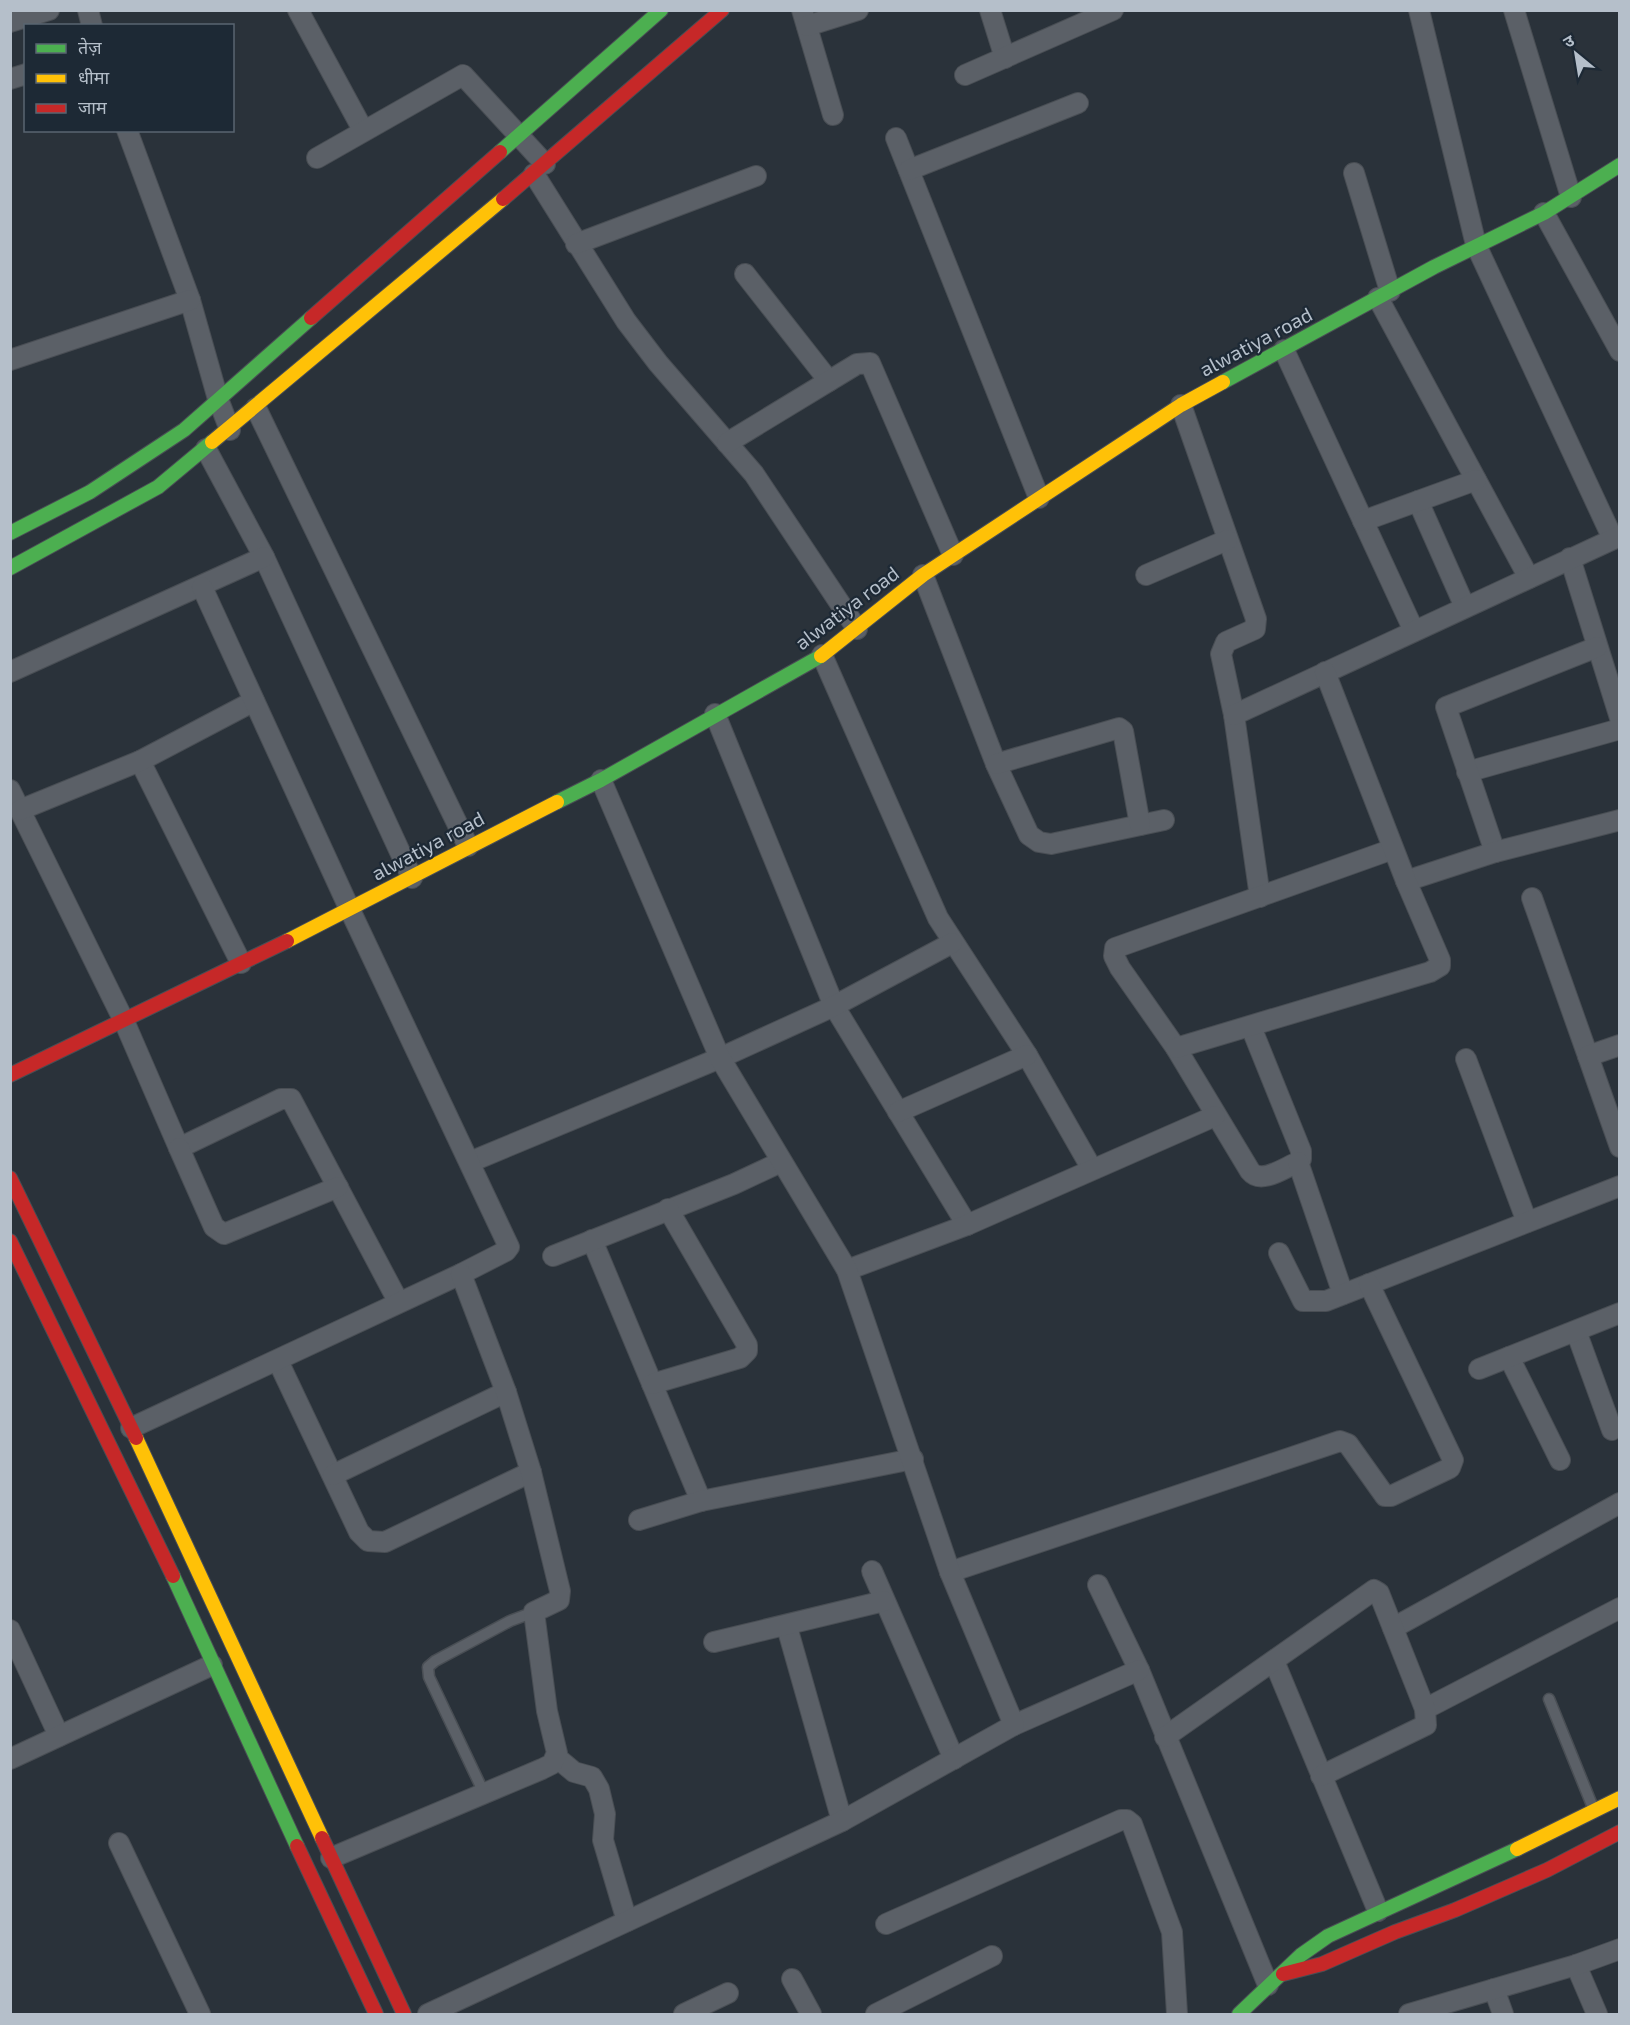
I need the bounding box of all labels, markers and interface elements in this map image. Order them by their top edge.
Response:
legend [24,24,234,132]
north arrow [1546,24,1606,84]
text: उ [1559,30,1578,51]
text: तेज़ [78,36,102,58]
text: धीमा [78,66,109,88]
text: जाम [78,96,108,118]
street label: alwatiya road [1195,301,1316,381]
street label: alwatiya road [790,560,903,654]
street label: alwatiya road [367,805,488,885]

